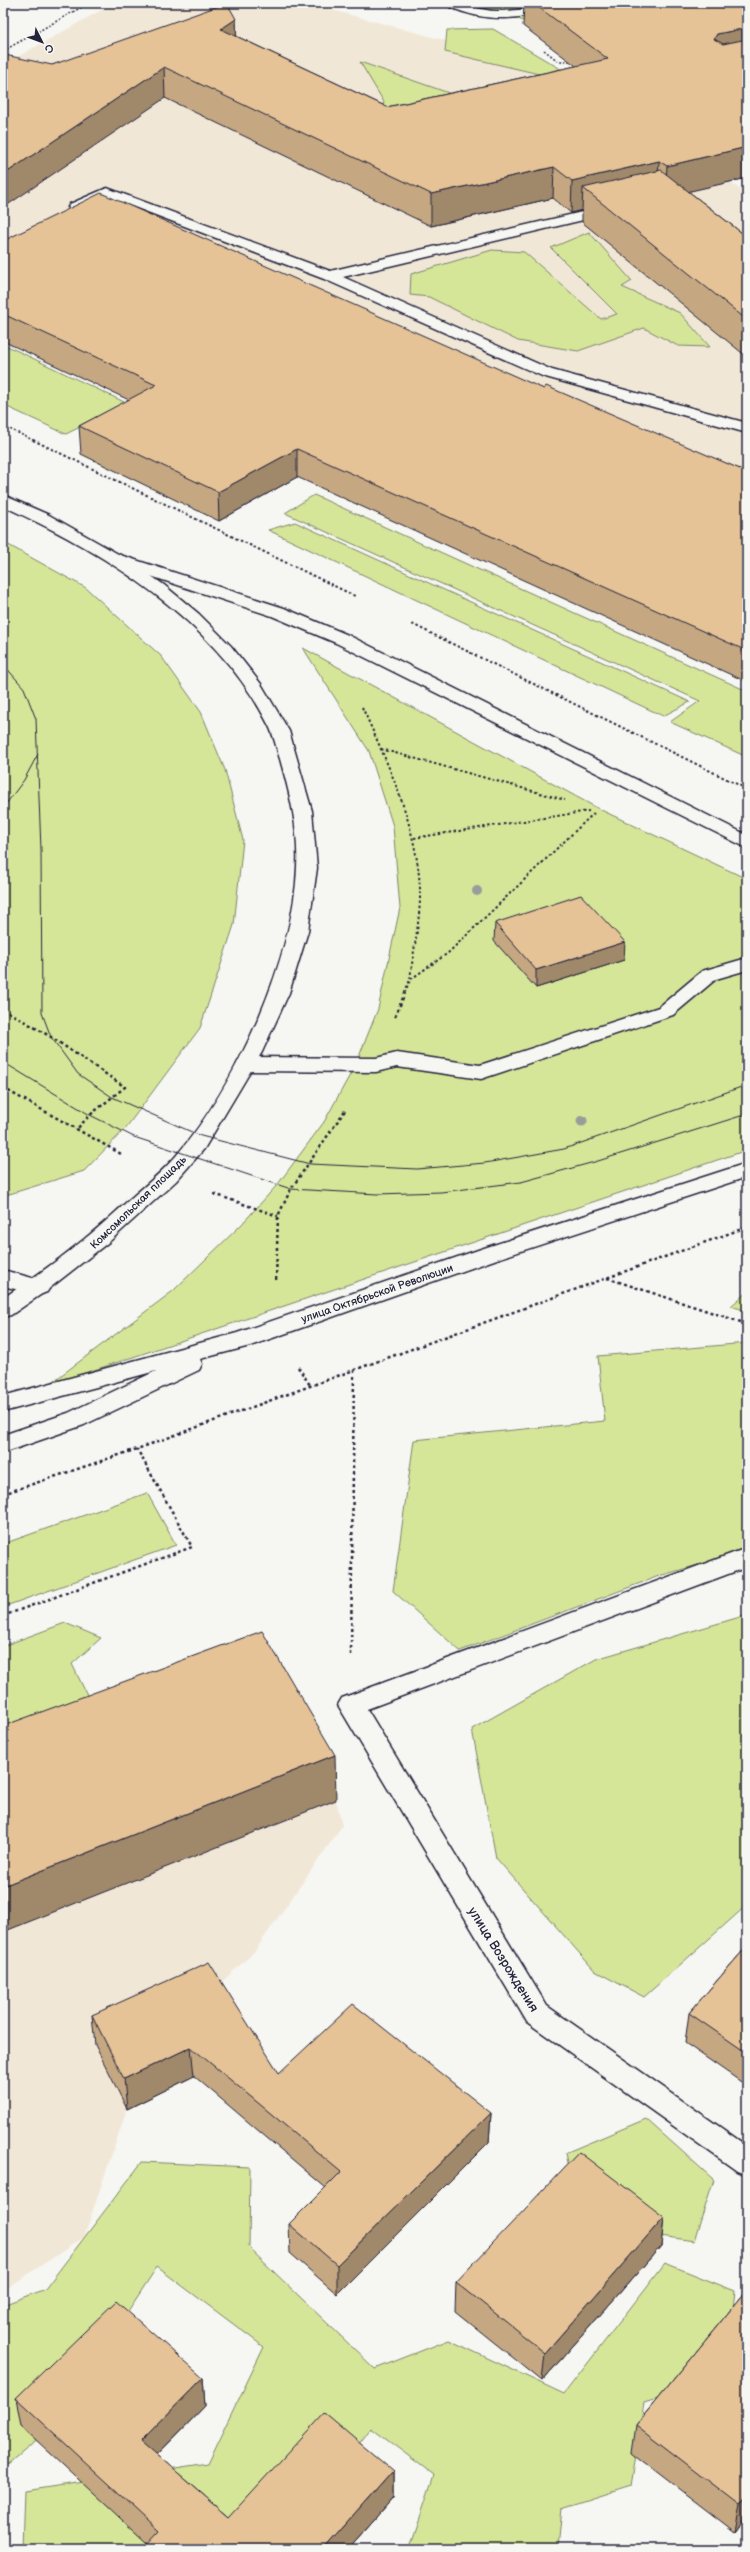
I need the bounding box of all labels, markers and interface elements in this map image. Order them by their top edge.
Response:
north arrow [22,22,62,62]
text: С [41,41,56,56]
street label: Комсомольская площадь [88,1153,189,1252]
street label: улица Октябрьской Революции [300,1261,455,1326]
street label: улица Возрождения [464,1904,542,2015]

